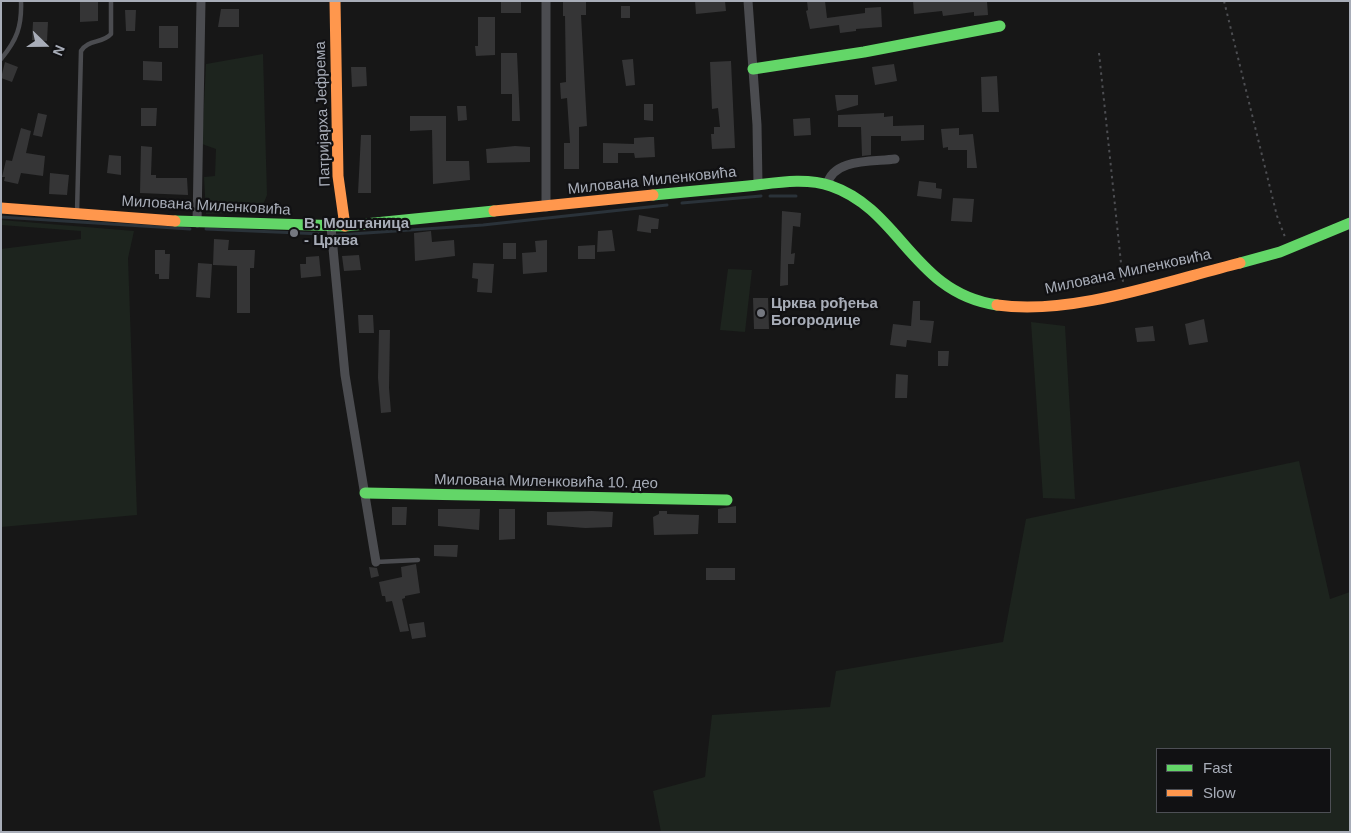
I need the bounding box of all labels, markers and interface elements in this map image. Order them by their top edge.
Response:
north arrow [20,20,70,70]
street label: Патријарха Јефрема [311,41,335,187]
text: N [50,43,68,58]
street label: Милована Миленковића [567,163,737,199]
street label: Милована Миленковића [121,193,291,219]
place label: В. Моштаница - Црква [304,215,409,250]
marker: В. Моштаница - Црква [288,227,300,239]
street label: Милована Миленковића [1043,246,1213,298]
place label: Црква рођења Богородице [771,295,878,330]
marker: Црква рођења Богородице [755,307,767,319]
street label: Милована Миленковића 10. део [434,471,658,493]
legend [1156,748,1331,813]
text: Fast [1203,759,1232,776]
text: Slow [1203,784,1236,801]

